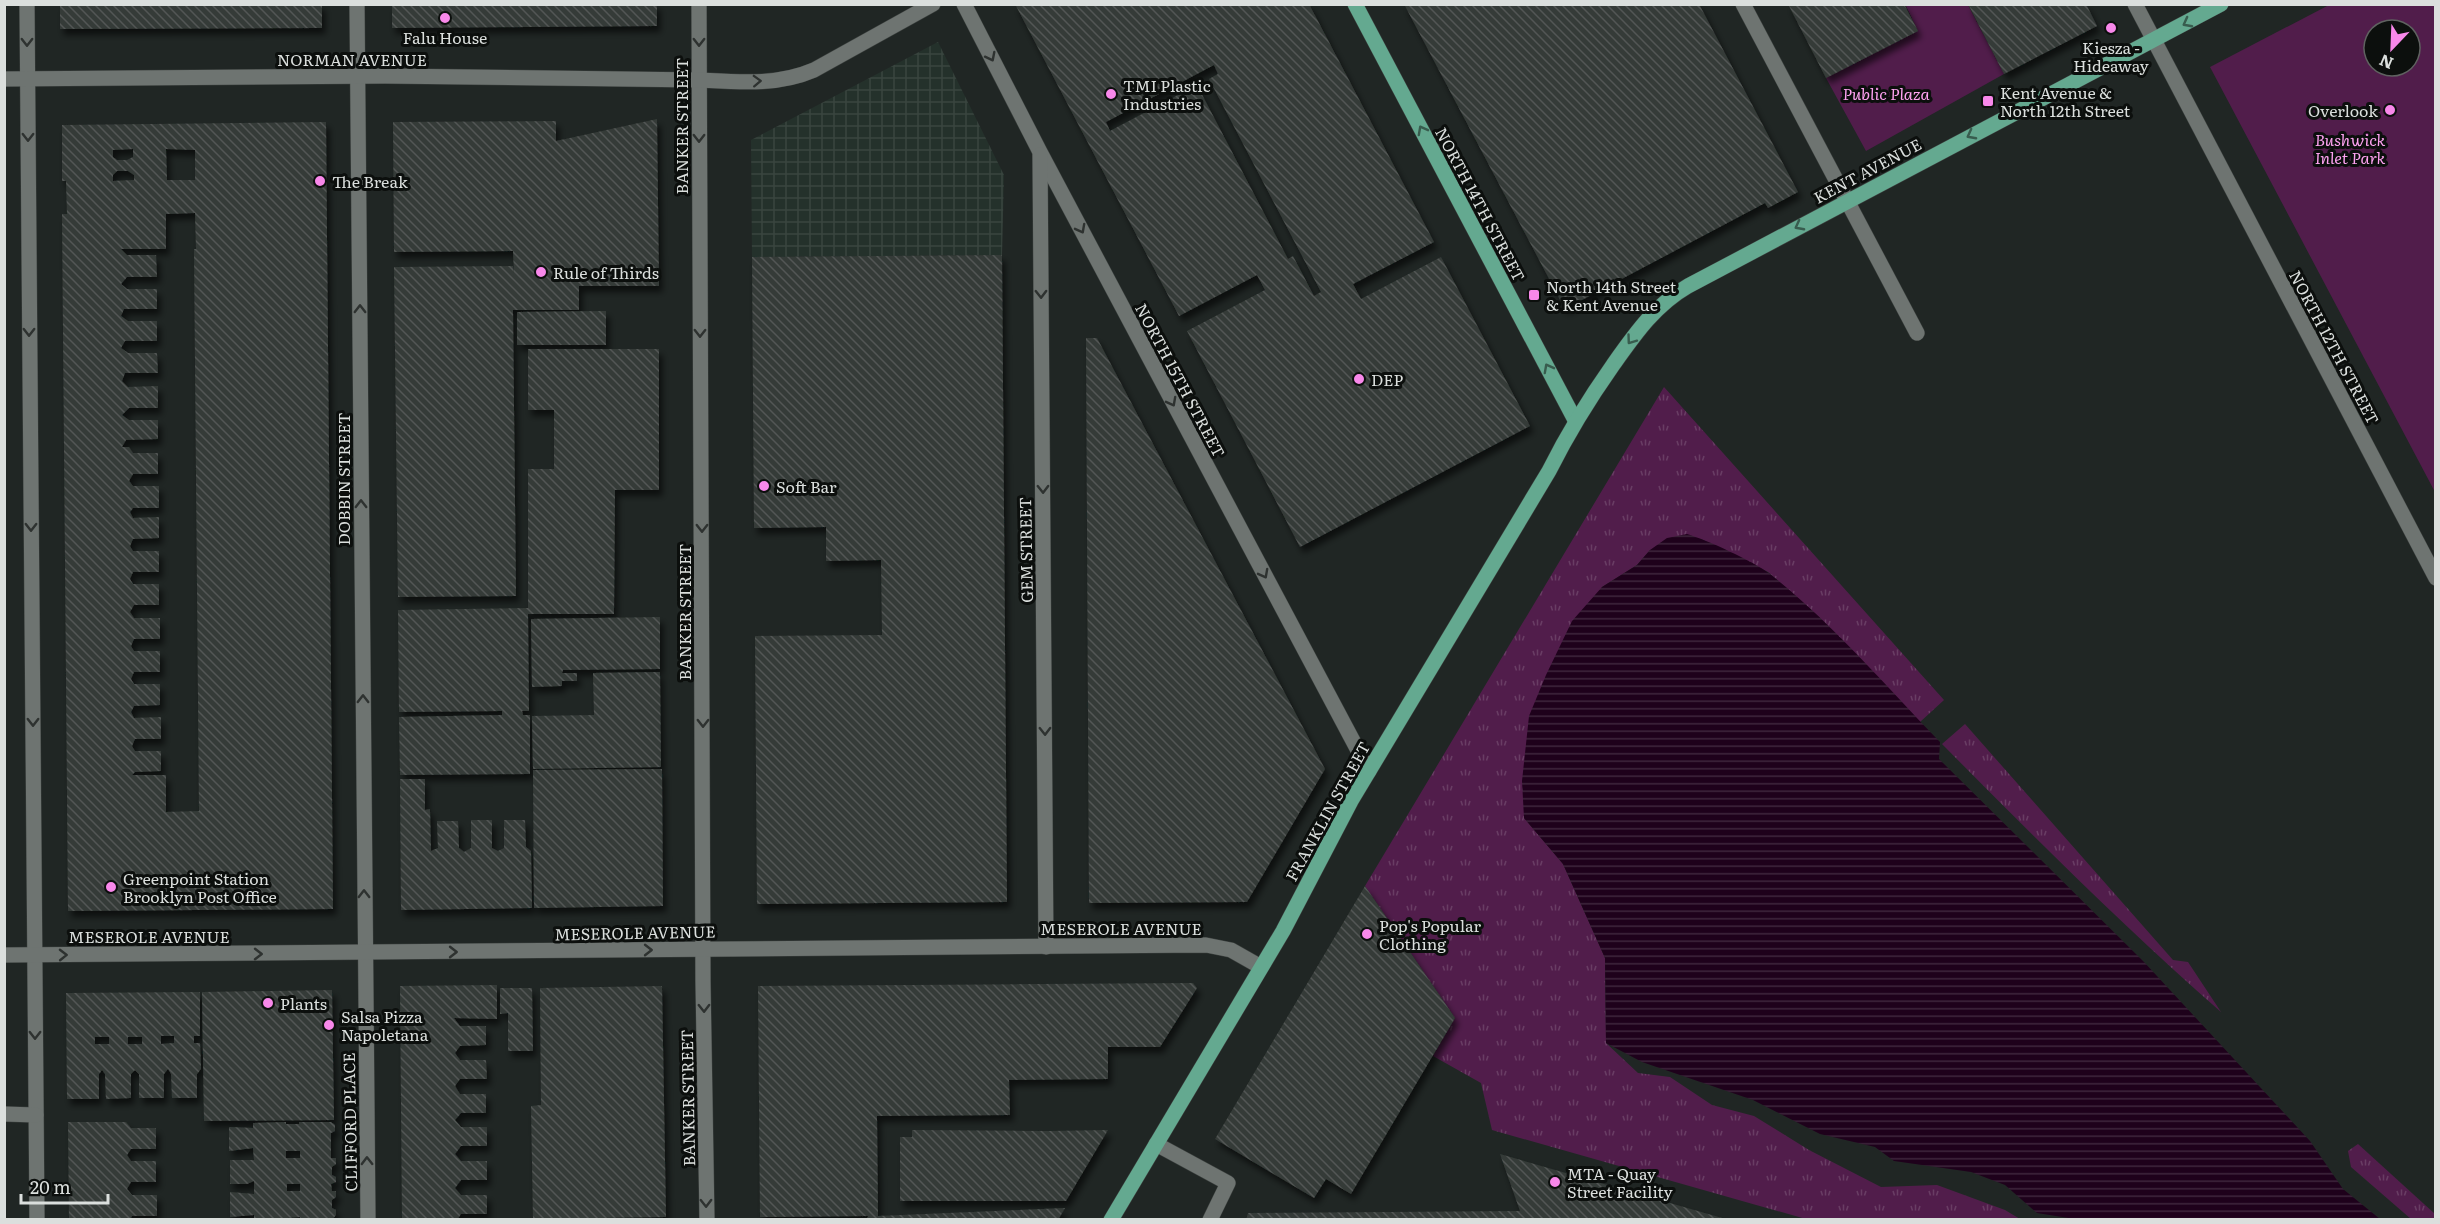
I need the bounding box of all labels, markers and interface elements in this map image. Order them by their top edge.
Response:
marker: Falu House [438,11,452,25]
one-way arrow [2183,16,2194,27]
north arrow [2362,18,2422,78]
marker: Kiesza - Hideaway [2104,21,2118,35]
place label: Falu House [403,25,487,49]
place label: Kiesza - Hideaway [2073,35,2149,77]
one-way arrow [21,37,33,46]
one-way arrow [693,38,705,47]
street label: NORMAN AVENUE [277,47,427,71]
text: N [2375,49,2397,76]
one-way arrow [983,50,995,61]
street label: BANKER STREET [669,57,693,194]
place label: TMI Plastic Industries [1123,73,1211,115]
one-way arrow [753,75,762,88]
place label: Kent Avenue & North 12th Street [2000,80,2131,122]
park label: Public Plaza [1842,81,1930,105]
marker: TMI Plastic Industries [1104,87,1118,101]
marker: Kent Avenue & North 12th Street [1981,94,1995,108]
place label: Overlook [2308,98,2378,122]
marker: Overlook [2383,103,2397,117]
street label: NORTH 14TH STREET [1430,123,1532,286]
one-way arrow [1418,126,1429,136]
park label: Bushwick Inlet Park [2315,127,2386,169]
one-way arrow [1967,128,1977,139]
street label: KENT AVENUE [1809,131,1925,209]
one-way arrow [22,133,34,142]
one-way arrow [693,134,705,143]
place label: The Break [332,169,408,193]
marker: The Break [313,174,327,188]
one-way arrow [1795,219,1805,230]
one-way arrow [1074,223,1085,234]
place label: Rule of Thirds [553,260,659,284]
marker: Rule of Thirds [534,265,548,279]
street label: NORTH 12TH STREET [2284,266,2386,429]
place label: North 14th Street & Kent Avenue [1546,274,1677,316]
marker: North 14th Street & Kent Avenue [1527,288,1541,302]
one-way arrow [1035,290,1047,299]
street label: NORTH 15TH STREET [1130,299,1232,462]
one-way arrow [354,304,366,313]
one-way arrow [23,328,36,337]
one-way arrow [694,329,706,338]
one-way arrow [1627,333,1638,344]
one-way arrow [1544,364,1555,375]
place label: DEP [1371,367,1403,391]
marker: DEP [1352,372,1366,386]
one-way arrow [1165,395,1176,406]
street label: DOBBIN STREET [331,412,355,546]
place label: Soft Bar [776,474,837,498]
marker: Soft Bar [757,479,771,493]
one-way arrow [1037,485,1049,494]
street label: GEM STREET [1012,497,1038,603]
one-way arrow [355,499,367,508]
one-way arrow [25,523,37,532]
one-way arrow [696,524,708,533]
street label: BANKER STREET [672,543,696,680]
one-way arrow [1257,568,1268,578]
one-way arrow [357,694,369,703]
one-way arrow [27,718,39,727]
one-way arrow [697,719,709,728]
one-way arrow [1039,726,1051,735]
street label: FRANKLIN STREET [1279,737,1375,885]
place label: Greenpoint Station Brooklyn Post Office [123,866,277,908]
marker: Greenpoint Station Brooklyn Post Office [104,880,118,894]
one-way arrow [358,889,370,898]
place label: Pop's Popular Clothing [1379,913,1482,955]
street label: MESEROLE AVENUE [1040,916,1202,940]
street label: MESEROLE AVENUE [554,919,716,945]
street label: MESEROLE AVENUE [68,924,230,948]
marker: Pop's Popular Clothing [1360,927,1374,941]
one-way arrow [643,944,652,956]
one-way arrow [448,946,457,958]
one-way arrow [253,947,262,960]
one-way arrow [58,949,67,961]
place label: Plants [280,991,327,1015]
marker: Plants [261,996,275,1010]
place label: Salsa Pizza Napoletana [341,1004,429,1046]
one-way arrow [698,1004,710,1013]
marker: Salsa Pizza Napoletana [322,1018,336,1032]
street label: BANKER STREET [674,1029,700,1167]
one-way arrow [29,1031,42,1040]
street label: CLIFFORD PLACE [336,1052,362,1192]
one-way arrow [361,1157,373,1166]
place label: MTA - Quay Street Facility [1567,1161,1674,1203]
scale bar [21,1167,108,1205]
text: 20 m [30,1173,71,1200]
marker: MTA - Quay Street Facility [1548,1175,1562,1189]
one-way arrow [700,1199,712,1208]

